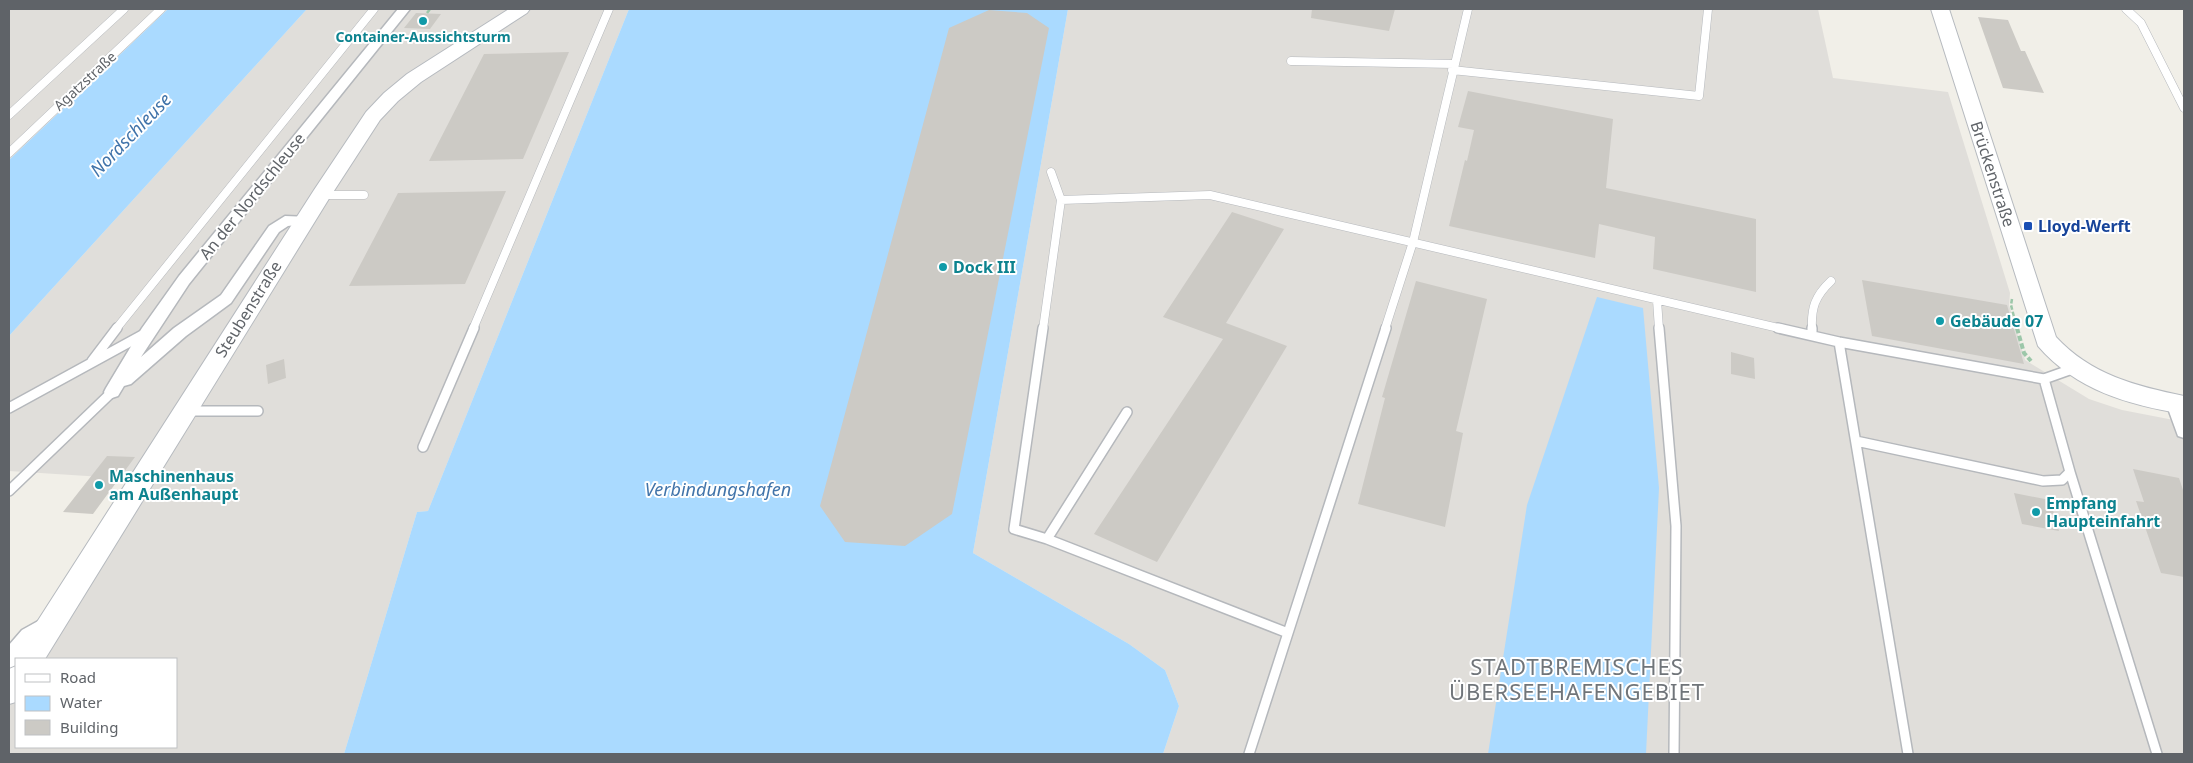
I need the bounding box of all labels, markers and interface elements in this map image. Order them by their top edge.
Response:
marker: Container-Aussichtsturm [417,15,429,27]
place label: Container-Aussichtsturm [335,27,511,46]
street label: Agatzstraße [49,47,120,114]
water label: Nordschleuse [84,87,176,181]
street label: Brückenstraße [1966,118,2020,230]
street label: An der Nordschleuse [194,128,310,264]
place label: Lloyd-Werft [2038,215,2131,237]
marker: Lloyd-Werft [2022,220,2034,232]
place label: Dock III [953,256,1016,278]
street label: Steubenstraße [210,257,286,361]
marker: Dock III [937,261,949,273]
place label: Gebäude 07 [1950,310,2043,332]
marker: Gebäude 07 [1934,315,1946,327]
place label: Maschinenhaus am Außenhaupt [109,465,239,505]
water label: Verbindungshafen [645,477,791,501]
marker: Maschinenhaus am Außenhaupt [93,479,105,491]
place label: Empfang Haupteinfahrt [2046,492,2160,532]
marker: Empfang Haupteinfahrt [2030,506,2042,518]
district label: STADTBREMISCHES ÜBERSEEHAFENGEBIET [1449,651,1705,706]
legend [15,658,178,748]
text: Road [60,667,96,687]
text: Water [60,692,102,712]
text: Building [60,717,118,737]

